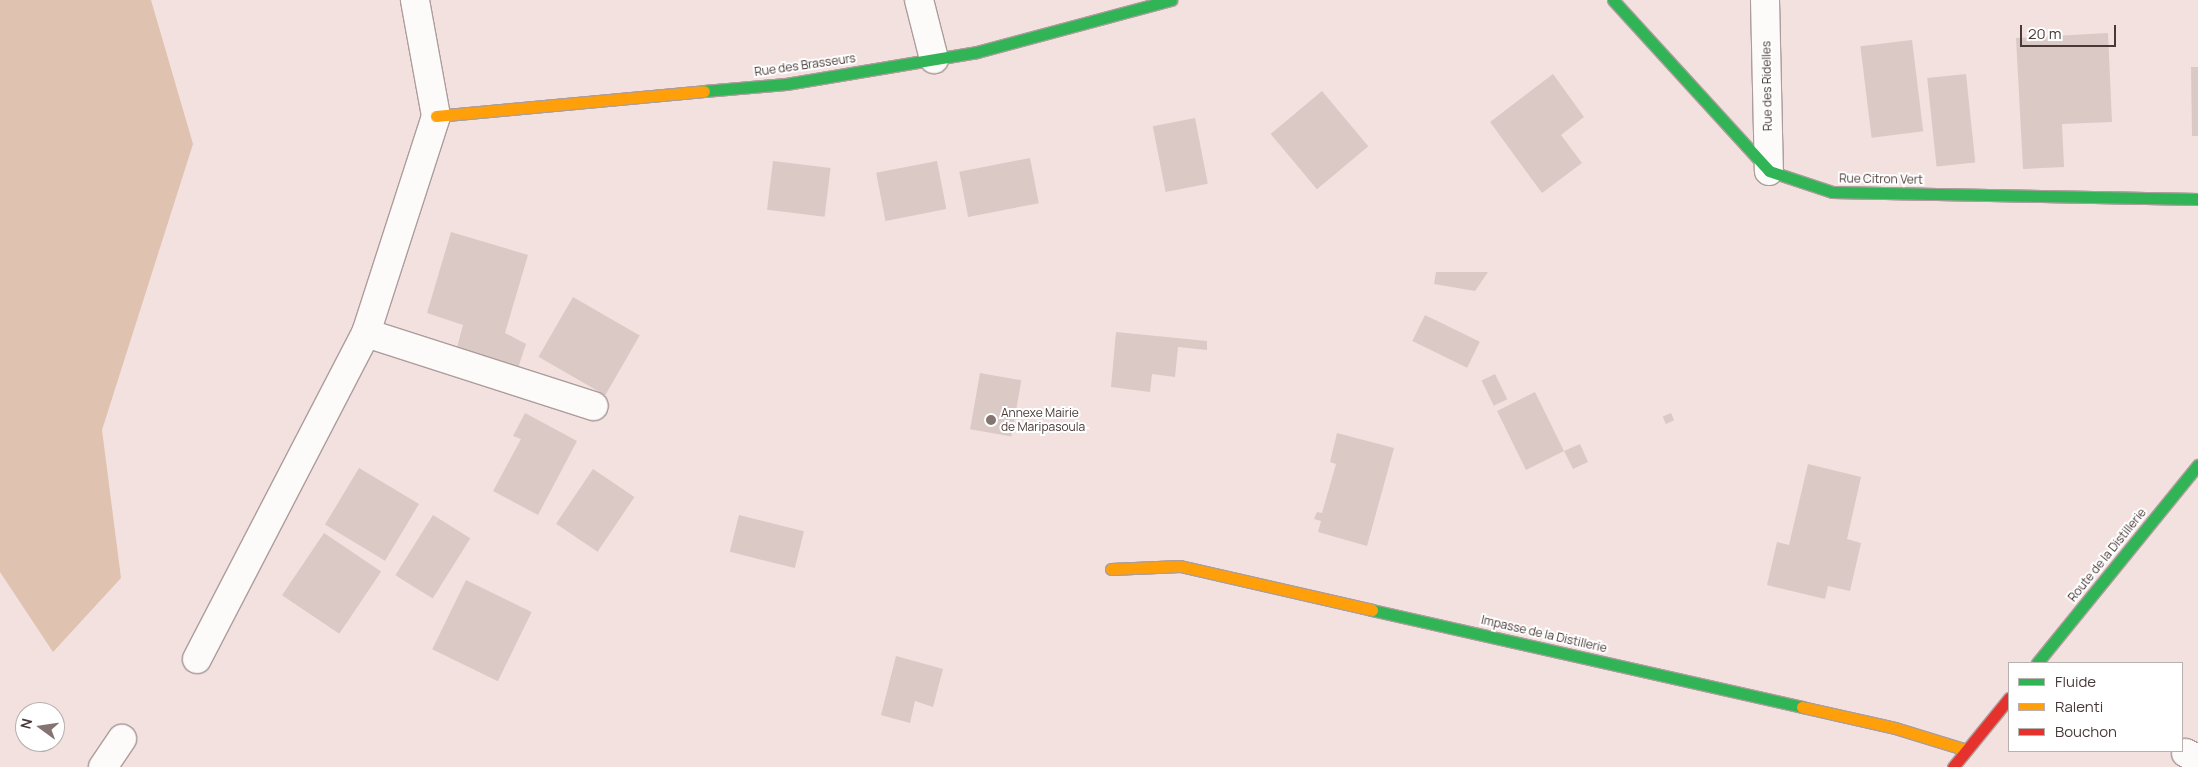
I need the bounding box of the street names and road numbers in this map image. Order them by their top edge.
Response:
street label: Rue des Ridelles [1759,41,1775,131]
street label: Rue des Brasseurs [753,51,857,79]
street label: Rue Citron Vert [1839,171,1923,187]
street label: Route de la Distillerie [2065,506,2149,604]
street label: Impasse de la Distillerie [1480,613,1608,655]

